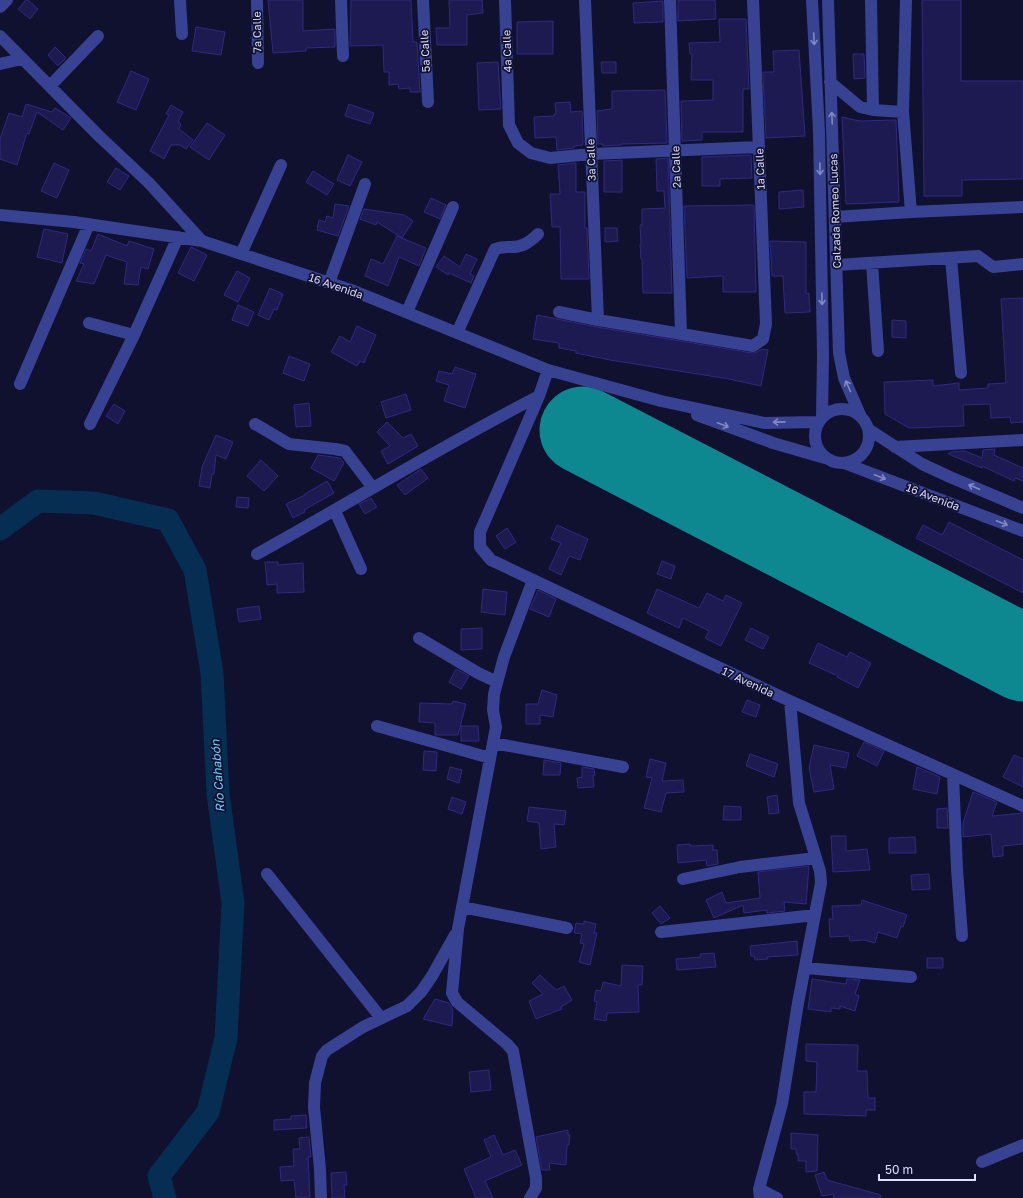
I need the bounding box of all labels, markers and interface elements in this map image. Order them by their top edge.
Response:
street label: 7ª Calle [250,11,263,53]
street label: 4ª Calle [499,29,514,73]
street label: 5ª Calle [417,30,432,73]
one-way arrow [810,32,818,45]
one-way arrow [828,112,836,125]
street label: 3ª Calle [583,139,598,181]
street label: 2ª Calle [668,146,683,188]
street label: 1ª Calle [752,148,767,190]
street label: Calzada Romeo Lucas [826,153,843,269]
one-way arrow [816,162,824,175]
street label: 16 Avenida [307,270,365,301]
one-way arrow [818,292,826,305]
one-way arrow [844,380,851,392]
one-way arrow [773,418,786,426]
one-way arrow [717,421,729,429]
one-way arrow [874,474,886,482]
street label: 16 Avenida [904,480,962,513]
one-way arrow [969,483,981,491]
one-way arrow [995,520,1008,527]
street label: 17 Avenida [720,664,776,699]
water label: Río Cahabón [207,739,228,813]
scale bar [879,1156,975,1182]
text: 50 m [885,1162,913,1177]

